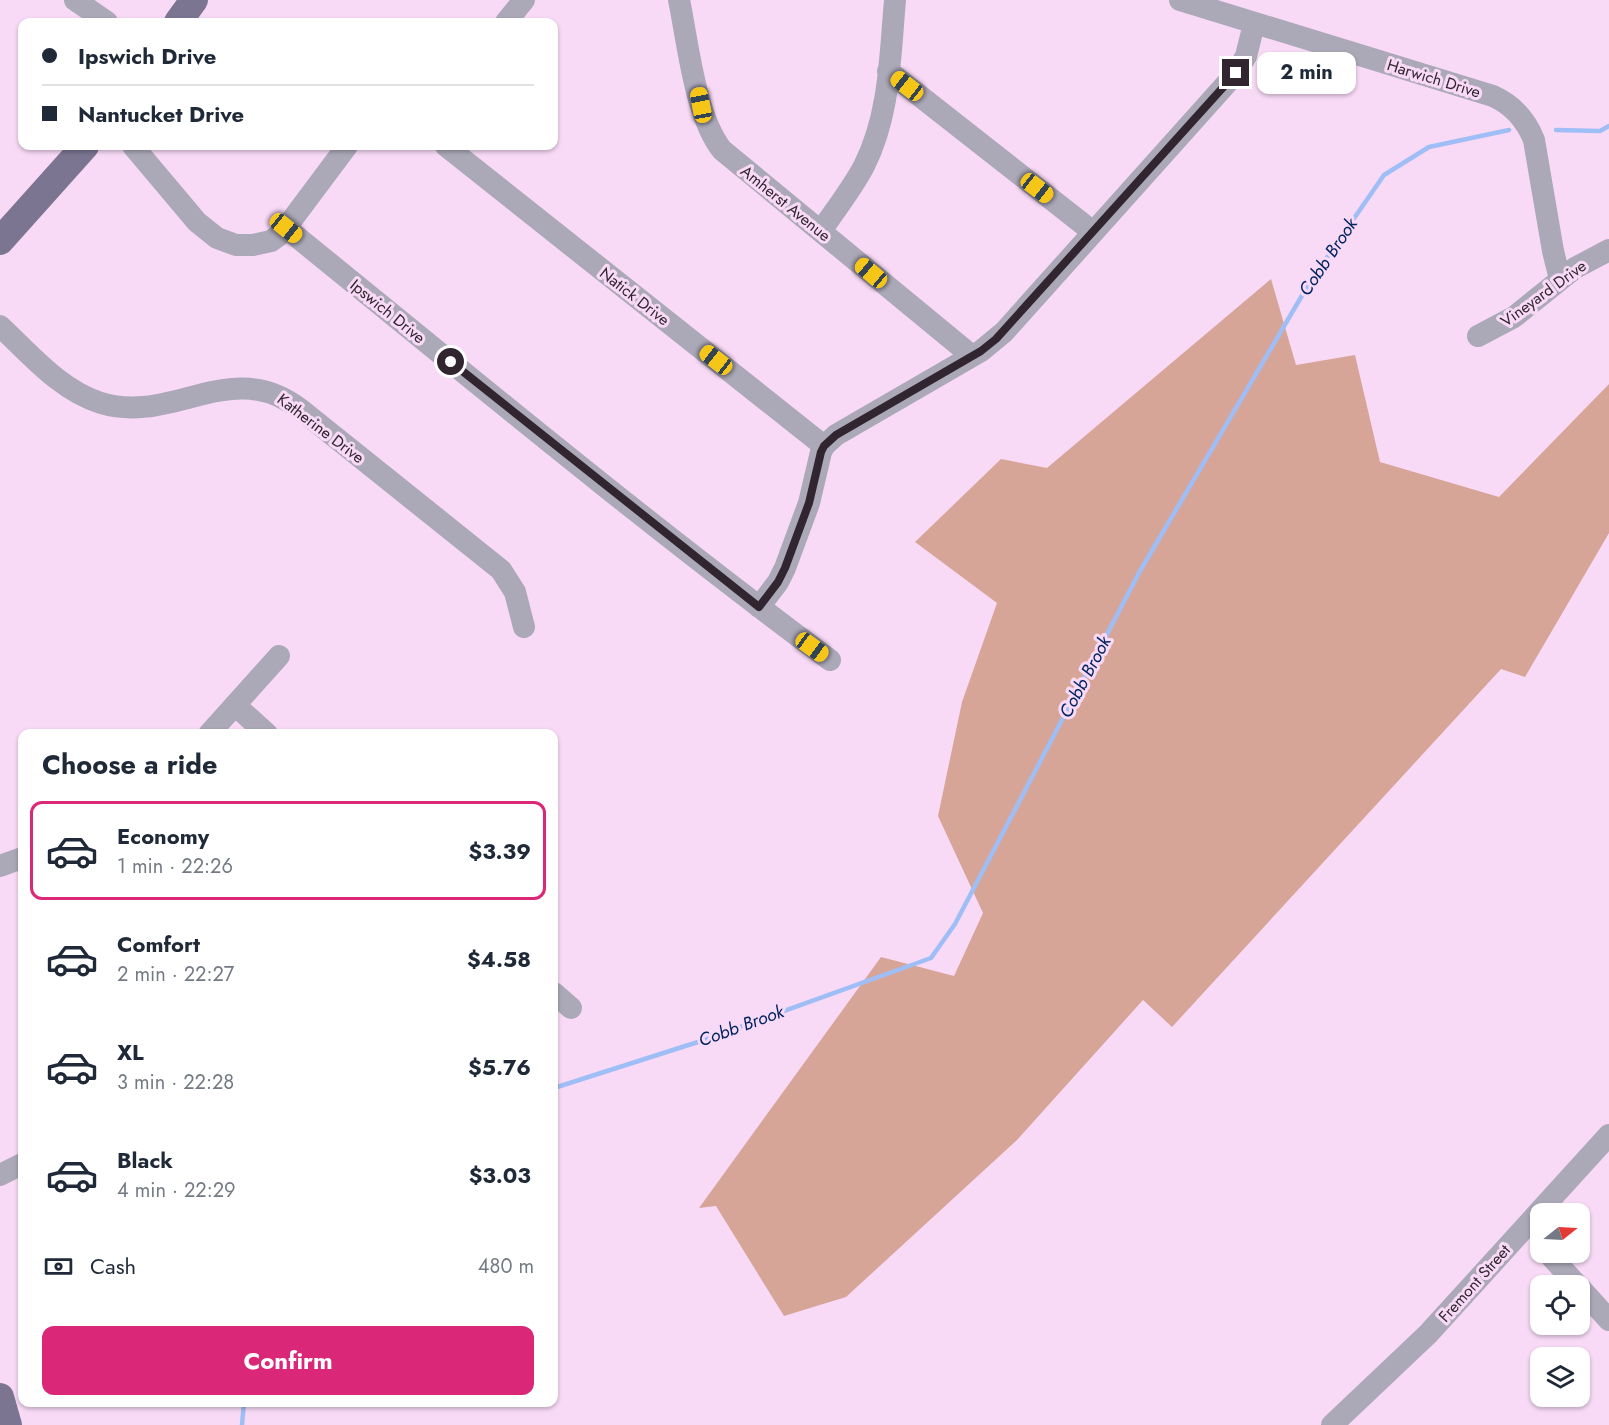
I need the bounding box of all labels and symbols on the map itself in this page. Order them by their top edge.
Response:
callout: 2 min [1257,52,1356,94]
street label: Harwich Drive [1384,53,1483,104]
route end [1222,59,1249,86]
car [887,68,927,104]
car [689,86,713,124]
street label: Amherst Avenue [736,160,836,247]
car [1017,170,1057,206]
car [266,210,306,246]
water label: Cobb Brook [1292,212,1364,301]
street label: Vineyard Drive [1496,254,1591,332]
car [851,255,891,291]
street label: Natick Drive [595,262,675,331]
street label: Ipswich Drive [345,274,430,349]
car [696,342,736,378]
route start [437,348,464,375]
street label: Katherine Drive [272,388,369,469]
car [792,629,832,665]
water label: Cobb Brook [1053,630,1118,722]
water label: Cobb Brook [695,998,789,1053]
north arrow [1530,1203,1590,1263]
street label: Fremont Street [1433,1239,1516,1327]

